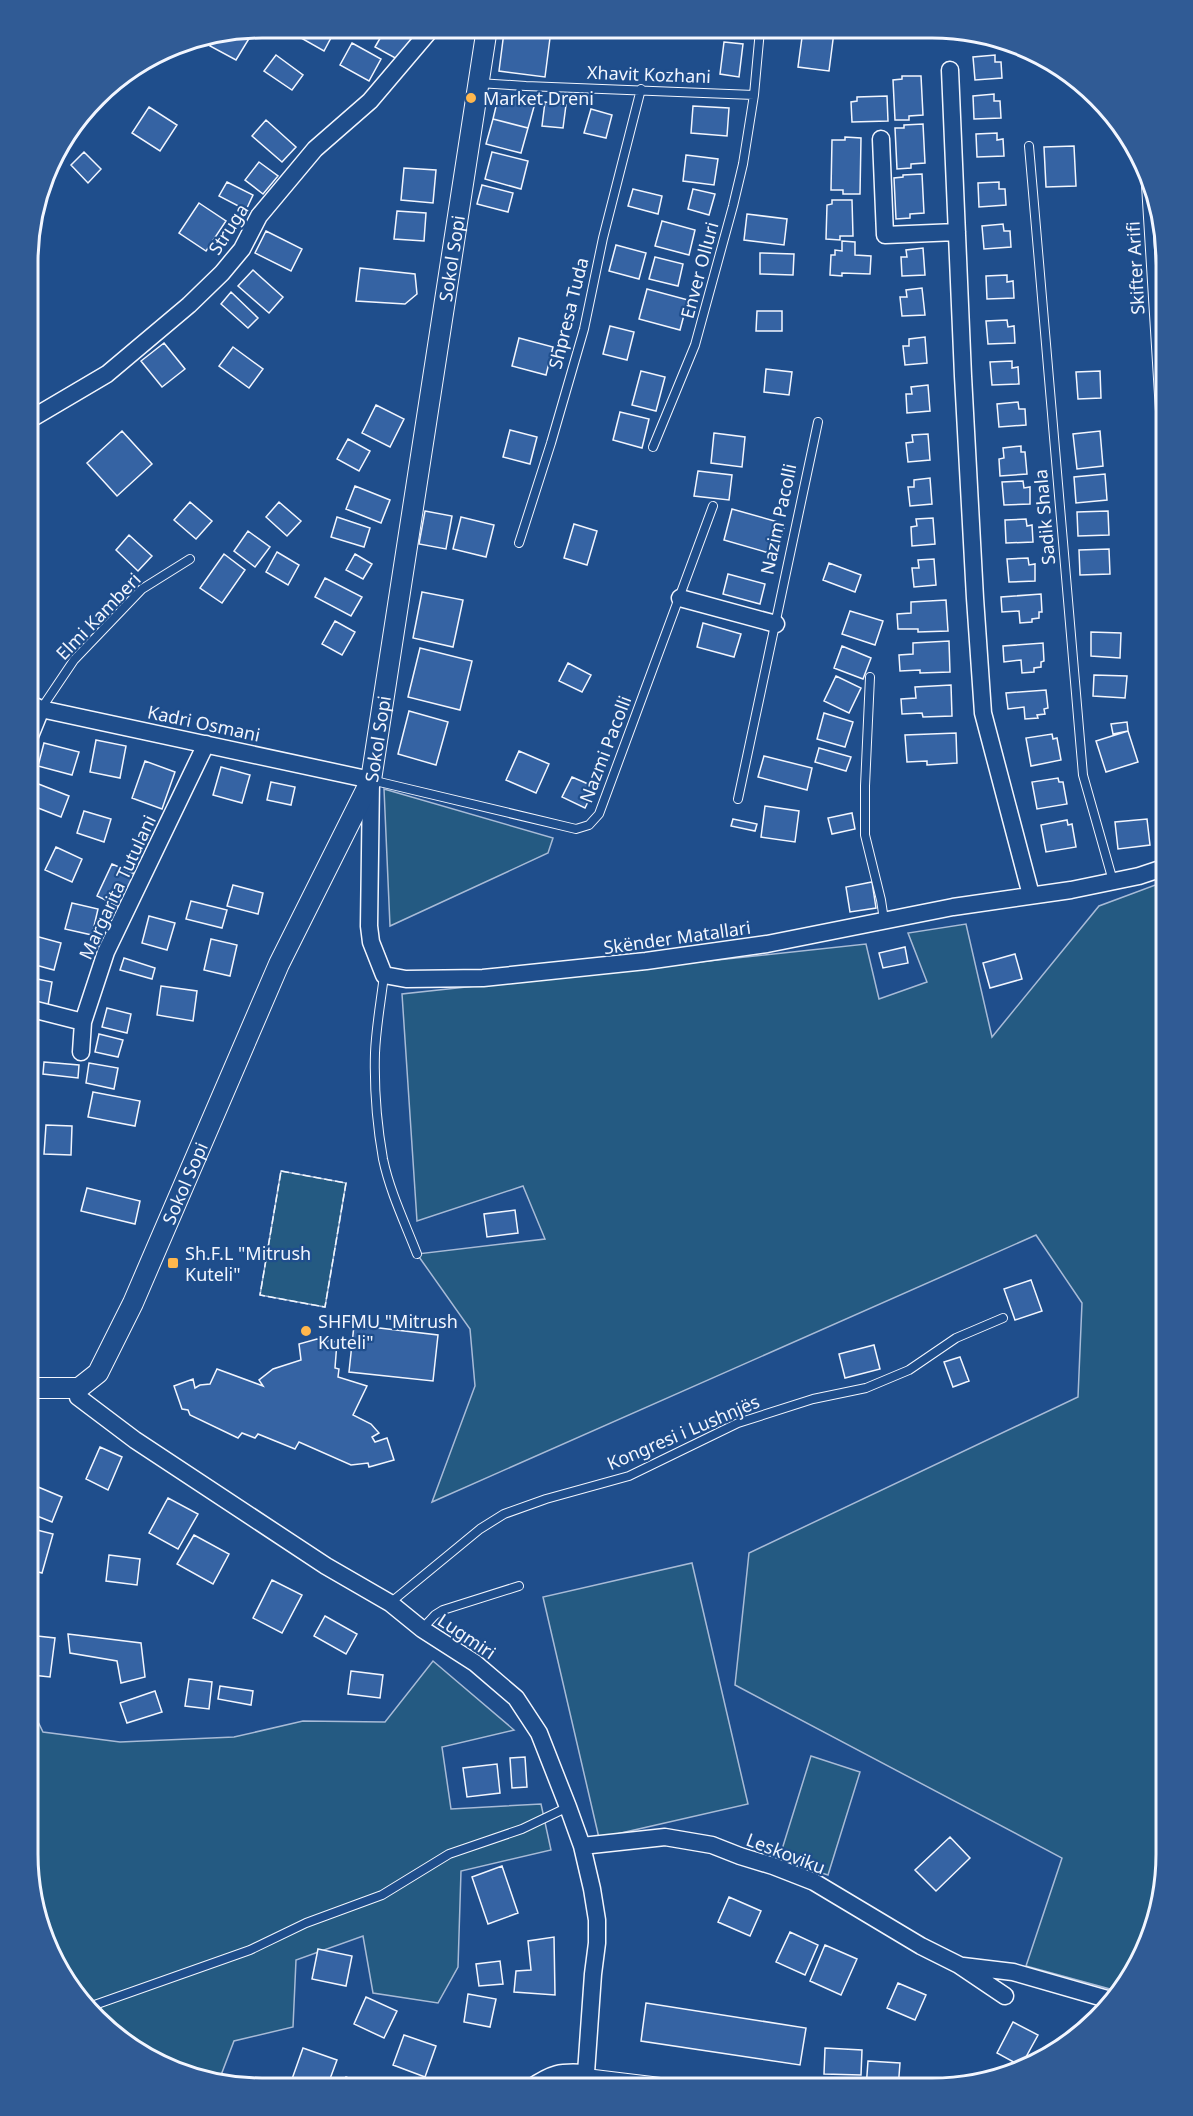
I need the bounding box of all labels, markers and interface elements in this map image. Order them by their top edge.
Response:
street label: Xhavit Kozhani [587,60,711,88]
place label: Market Dreni [483,86,594,110]
marker: Market Dreni [464,91,478,105]
street label: Struga [203,199,253,259]
street label: Sokol Sopi [433,214,470,303]
street label: Enver Olluri [675,219,723,321]
street label: Skifter Arifi [1121,221,1149,315]
street label: Shpresa Tuda [543,255,593,371]
street label: Nazim Pacolli [755,461,801,577]
street label: Sadik Shala [1028,468,1060,566]
street label: Elmi Kamberi [50,567,146,665]
street label: Nazmi Pacolli [574,692,636,806]
street label: Sokol Sopi [359,694,396,784]
street label: Kadri Osmani [146,699,262,747]
street label: Margarita Tutulani [73,811,161,963]
street label: Skënder Matallari [602,915,752,959]
street label: Sokol Sopi [156,1138,213,1228]
place label: Sh.F.L "Mitrush Kuteli" [185,1241,311,1286]
marker: Sh.F.L "Mitrush Kuteli" [166,1256,180,1270]
place label: SHFMU "Mitrush Kuteli" [318,1309,458,1354]
marker: SHFMU "Mitrush Kuteli" [299,1324,313,1338]
street label: Kongresi i Lushnjës [603,1389,763,1475]
street label: Lugmiri [433,1608,501,1664]
street label: Leskoviku [743,1827,829,1879]

